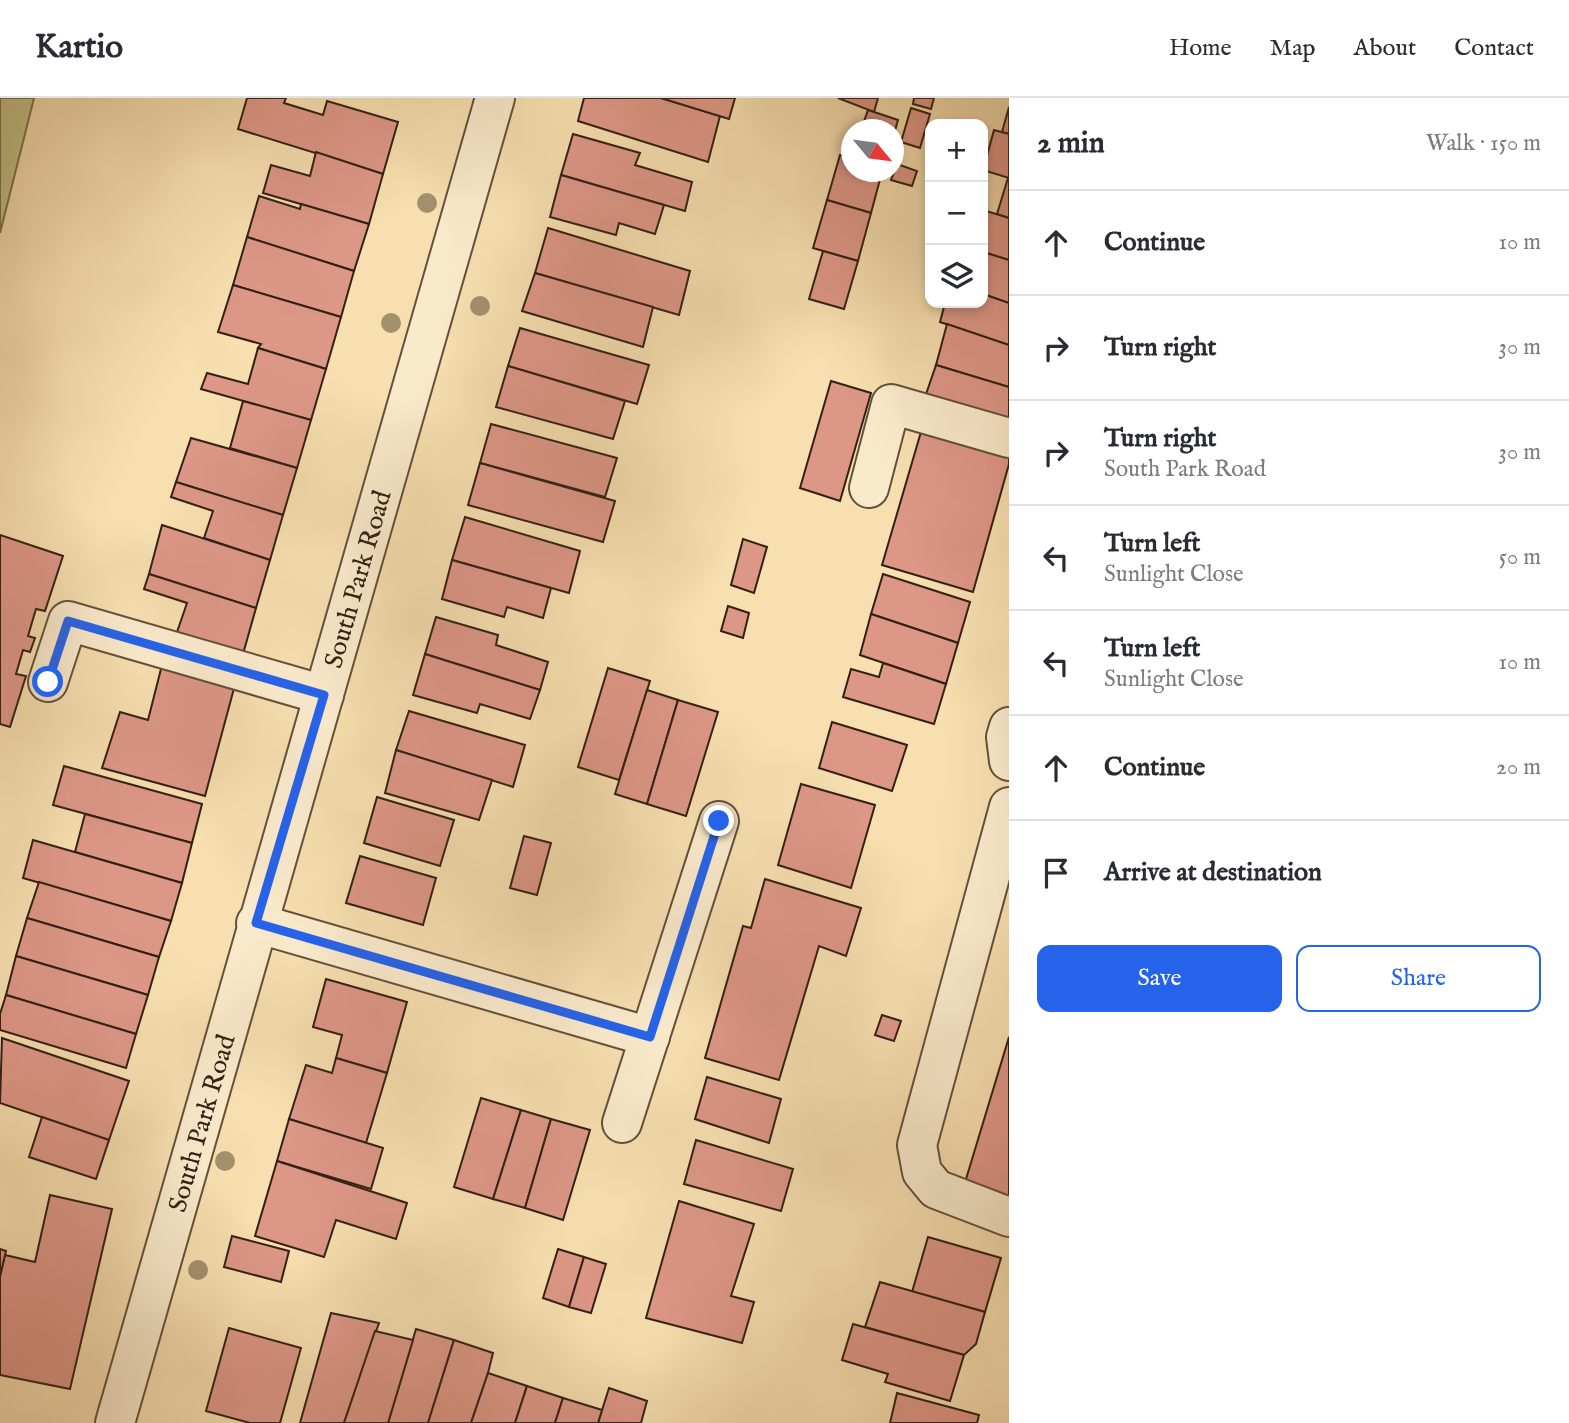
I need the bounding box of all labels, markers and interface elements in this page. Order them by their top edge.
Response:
text: Kartio [35,27,123,69]
text: Home [1169,33,1232,64]
text: Map [1270,33,1316,64]
text: About [1354,33,1416,64]
text: Contact [1454,33,1534,64]
north arrow [841,119,904,182]
map controls [925,119,988,308]
button: + [925,119,988,182]
text: 2 min [1037,125,1105,163]
text: Walk · 150 m [1426,129,1541,158]
button: − [925,182,988,245]
icon: ahead [1037,224,1075,262]
text: Continue [1104,226,1205,259]
text: 10 m [1498,228,1541,257]
button: layers [925,245,988,308]
icon: right [1037,329,1075,367]
text: Turn right [1104,331,1217,364]
text: 30 m [1498,333,1541,362]
text: Turn right [1104,422,1217,455]
icon: right [1037,434,1075,472]
text: 30 m [1498,438,1541,467]
text: South Park Road [1104,455,1266,484]
street label: South Park Road [317,487,400,672]
text: Turn left [1104,527,1201,560]
icon: left [1037,539,1075,577]
text: 50 m [1499,543,1541,572]
text: Sunlight Close [1104,560,1244,589]
text: Turn left [1104,632,1201,665]
icon: left [1037,644,1075,682]
text: 10 m [1498,648,1541,677]
text: Sunlight Close [1104,665,1244,694]
route start [32,666,63,697]
icon: ahead [1037,749,1075,787]
text: Continue [1104,751,1205,784]
text: 20 m [1496,753,1541,782]
route end [703,805,734,836]
icon: arrive [1037,854,1075,892]
text: Arrive at destination [1104,856,1322,889]
button: Save [1037,945,1282,1012]
button: Share [1296,945,1541,1012]
street label: South Park Road [161,1031,244,1216]

